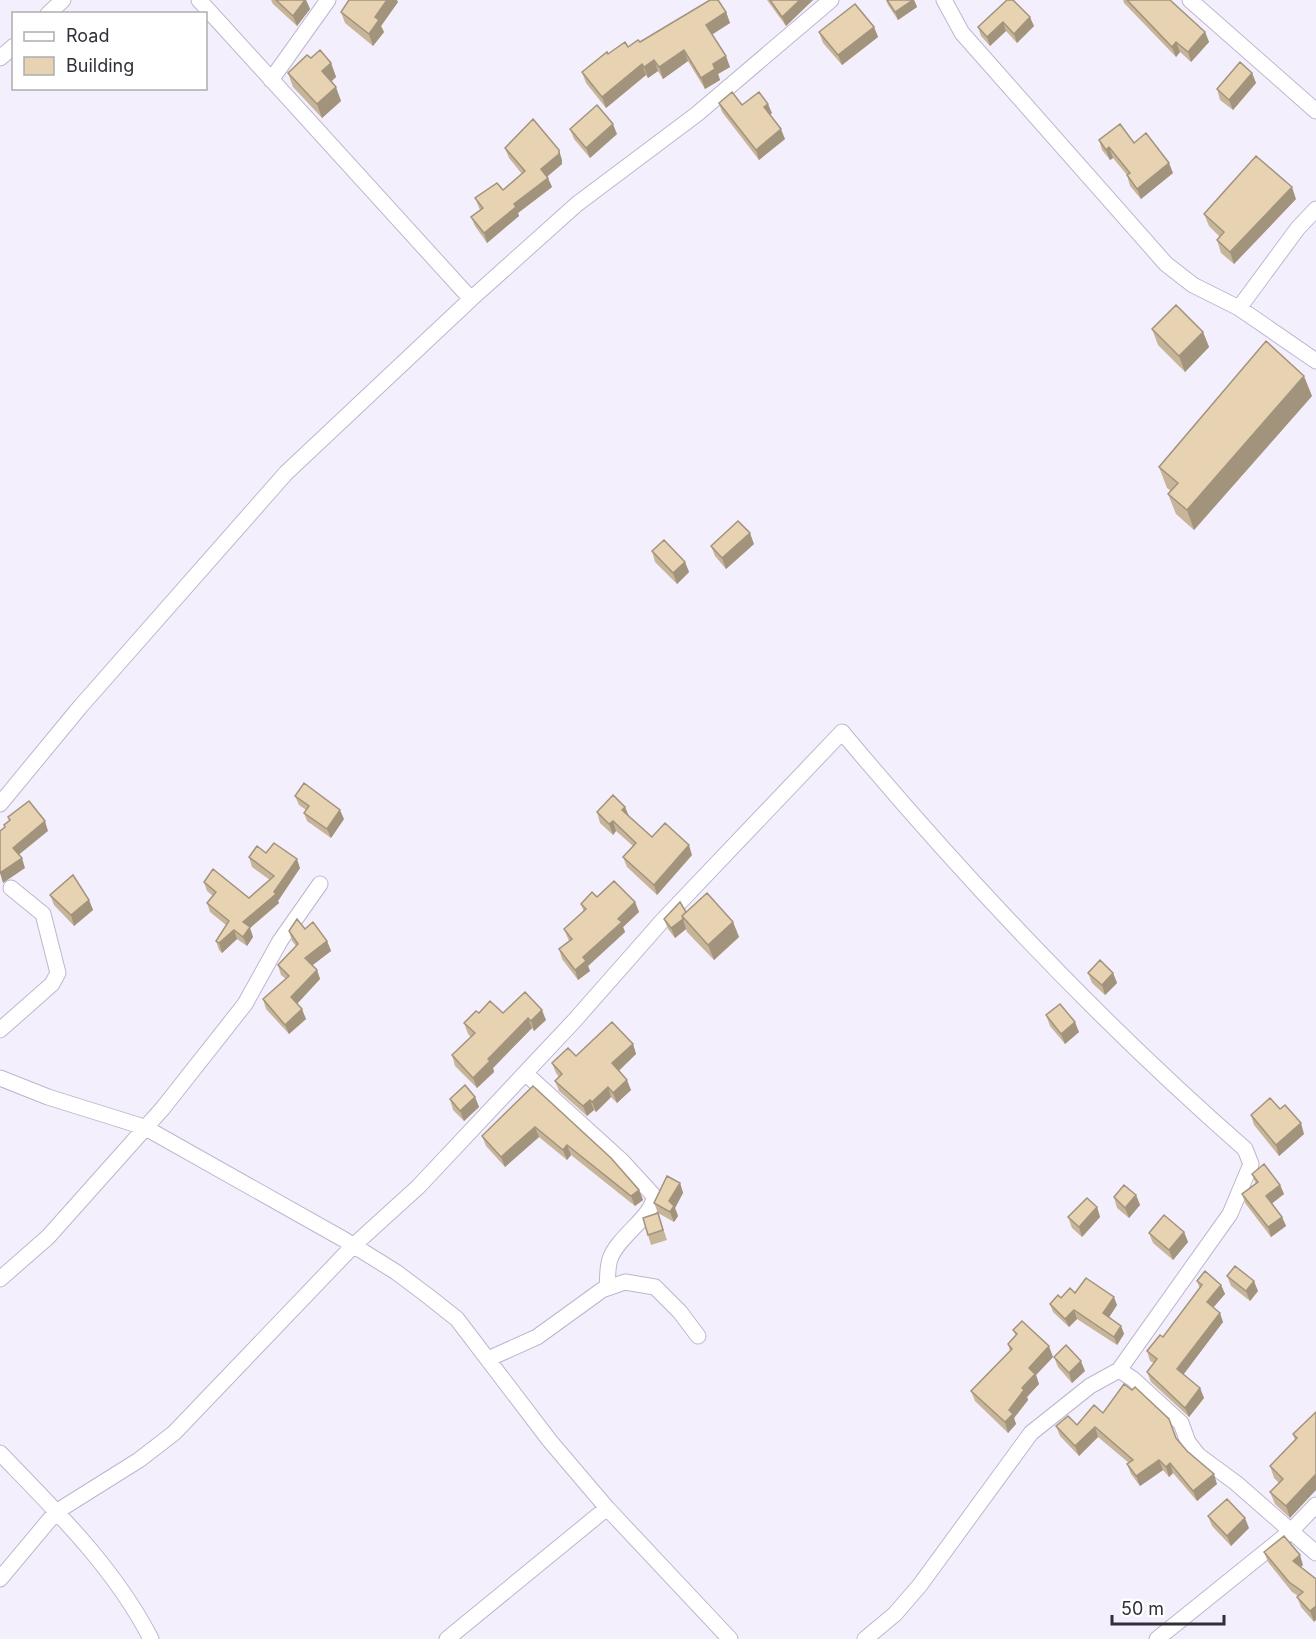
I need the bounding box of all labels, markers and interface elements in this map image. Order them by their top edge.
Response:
legend [12,12,207,90]
text: Road [66,25,109,46]
text: Building [66,55,134,76]
scale bar [1112,1588,1224,1626]
text: 50 m [1121,1598,1164,1619]

